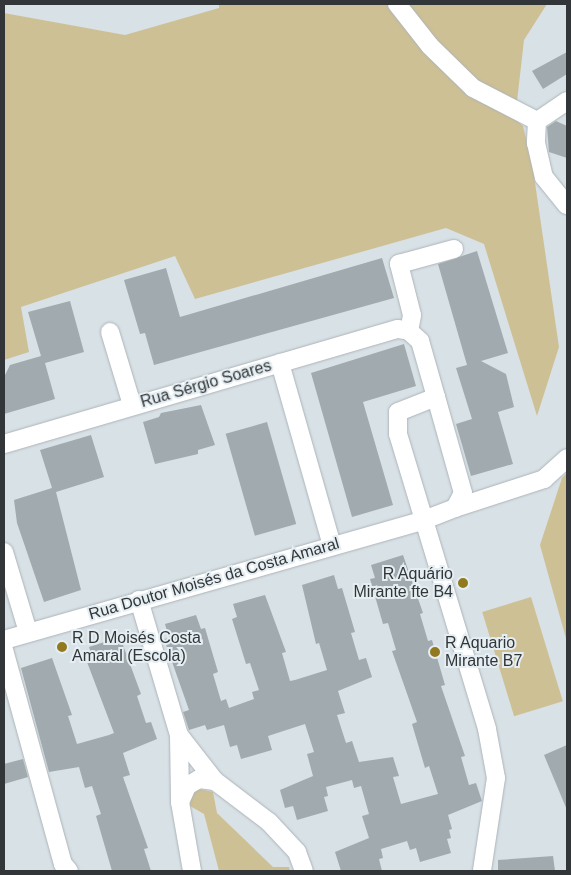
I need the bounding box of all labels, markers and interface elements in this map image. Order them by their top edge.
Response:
street label: Rua Sérgio Soares [138,356,274,412]
street label: Rua Doutor Moisés da Costa Amaral [86,534,342,624]
place label: R Aquário Mirante fte B4 [353,564,453,602]
marker: R Aquário Mirante fte B4 [457,577,469,589]
place label: R D Moisés Costa Amaral (Escola) [72,628,201,666]
place label: R Aquario Mirante B7 [445,633,522,671]
marker: R D Moisés Costa Amaral (Escola) [56,641,68,653]
marker: R Aquario Mirante B7 [429,646,441,658]

